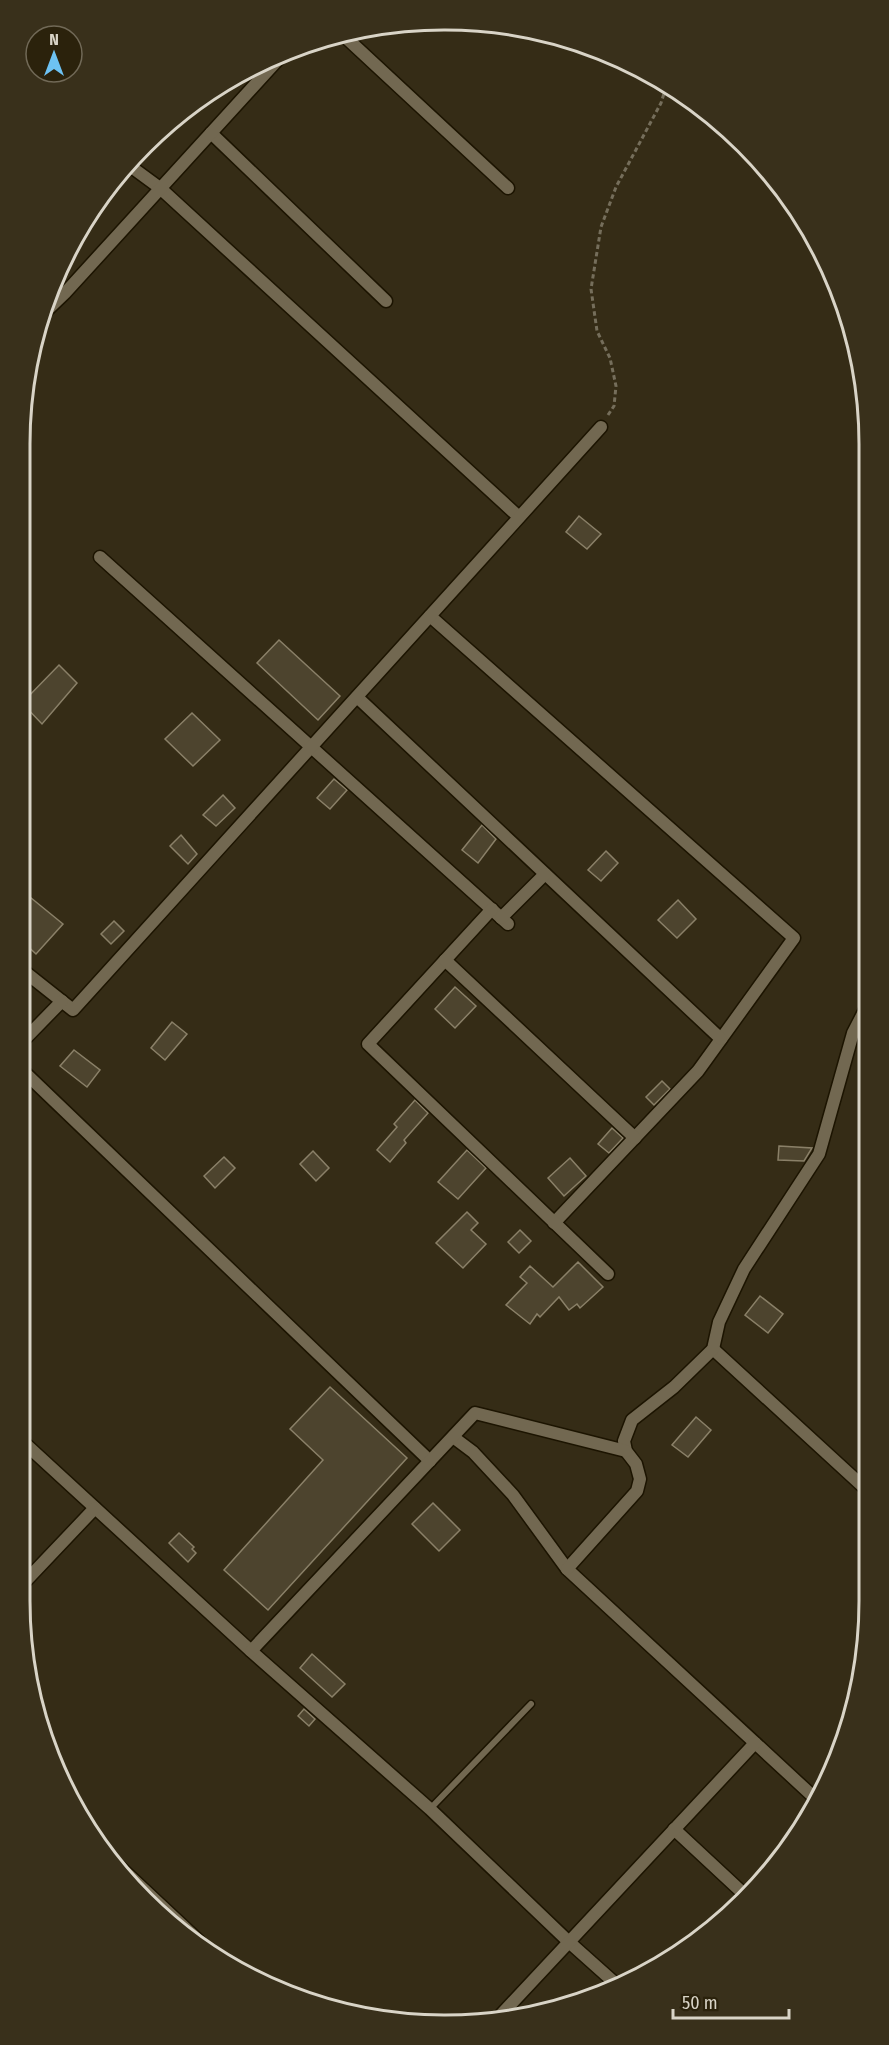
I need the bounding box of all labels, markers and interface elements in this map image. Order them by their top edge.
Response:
north arrow [24,24,84,84]
text: N [49,30,59,49]
scale bar [673,1982,788,2020]
text: 50 m [682,1992,718,2014]

